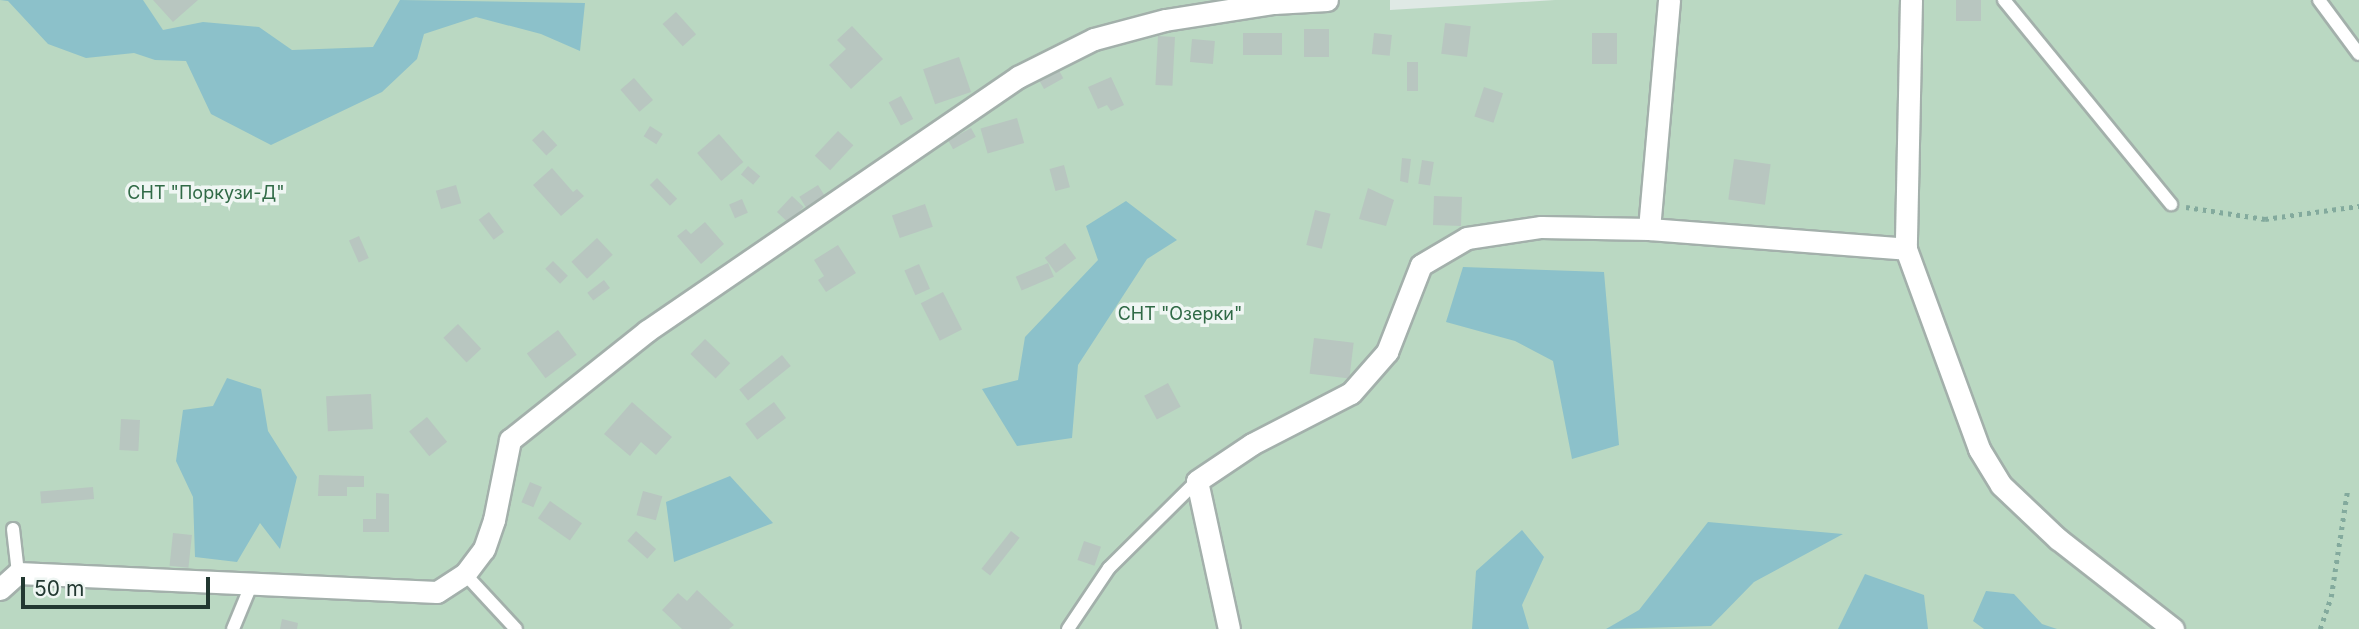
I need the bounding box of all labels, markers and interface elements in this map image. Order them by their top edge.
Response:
park label: СНТ "Поркузи-Д" [127,182,285,204]
park label: СНТ "Озерки" [1118,303,1242,325]
scale bar [24,562,214,606]
text: 50 m [34,576,84,601]

